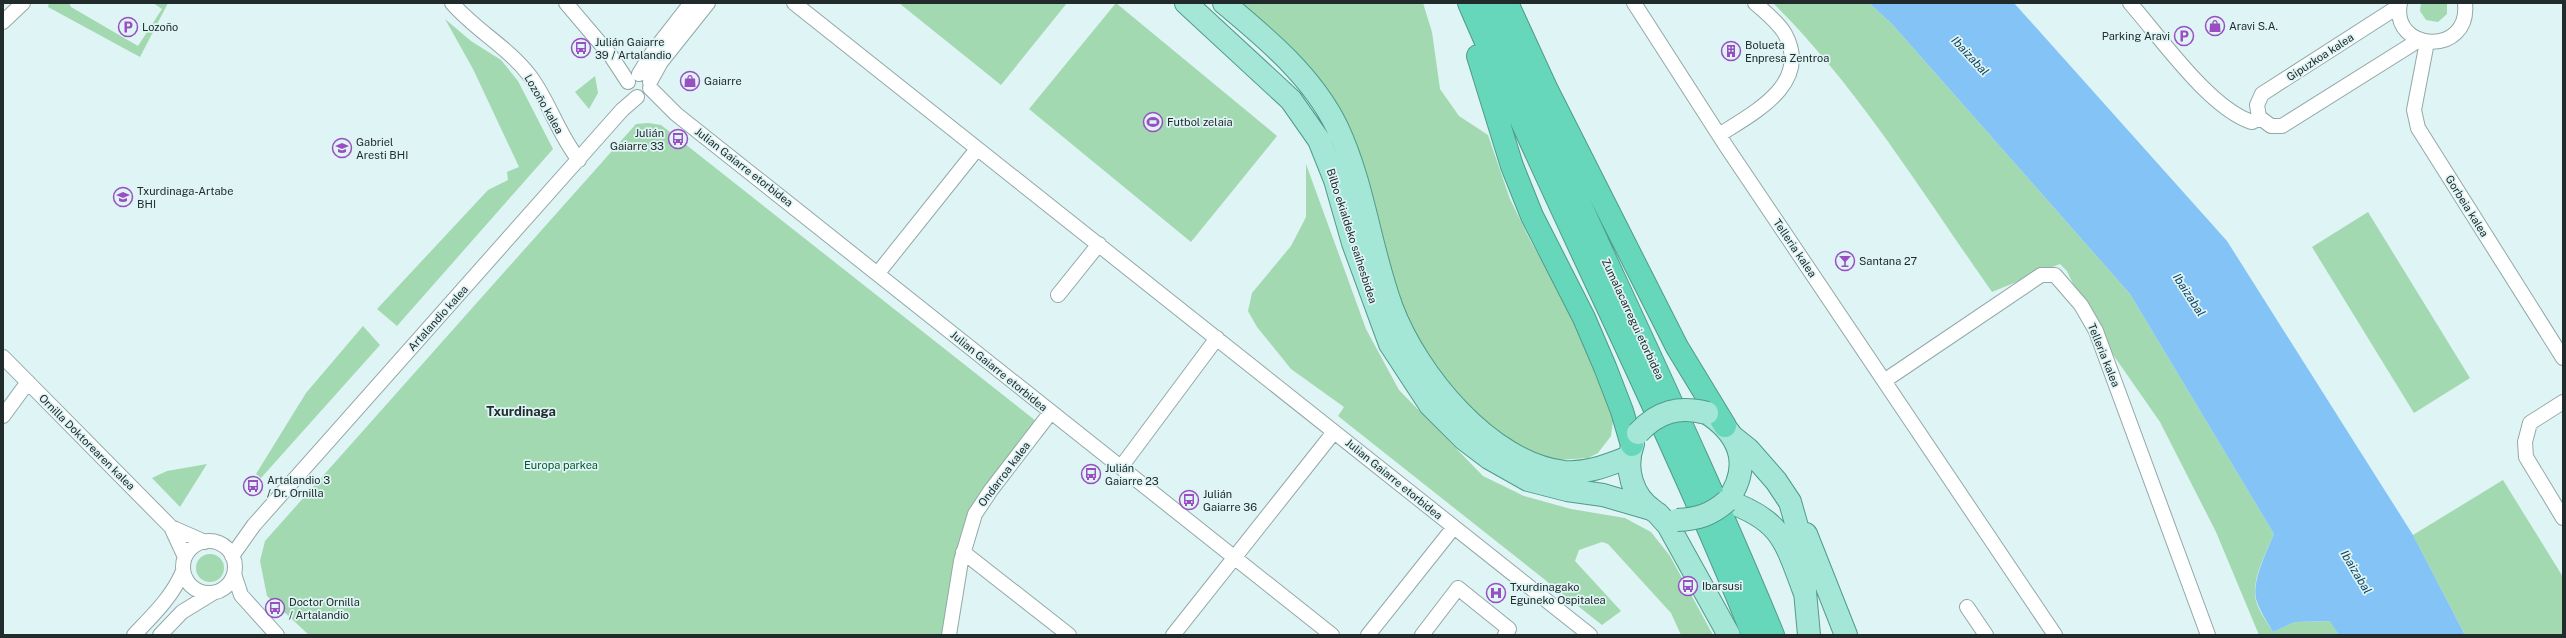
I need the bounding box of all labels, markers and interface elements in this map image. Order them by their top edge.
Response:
shop icon: Aravi S.A. [2204,15,2226,37]
parking icon: Lozoño [117,16,139,38]
place label: Aravi S.A. [2229,20,2278,32]
place label: Lozoño [142,21,178,33]
parking icon: Parking Aravi [2173,25,2195,47]
place label: Parking Aravi [2102,30,2170,42]
street label: Gipuzkoa kalea [2284,31,2356,83]
water label: Ibaizabal [1948,34,1992,78]
place label: Julián Gaiarre 39 / Artalandio [595,36,672,61]
bus stop icon: Julián Gaiarre 39 / Artalandio [570,37,592,59]
place label: Bolueta Enpresa Zentroa [1745,39,1829,64]
building icon: Bolueta Enpresa Zentroa [1720,40,1742,62]
shop icon: Gaiarre [679,70,701,92]
street label: Lozoño kalea [522,72,566,136]
place label: Gaiarre [704,75,742,87]
sports icon: Futbol zelaia [1142,111,1164,133]
place label: Futbol zelaia [1167,116,1233,128]
street label: Julian Gaiarre etorbidea [693,125,795,209]
place label: Julián Gaiarre 33 [610,127,664,152]
bus stop icon: Julián Gaiarre 33 [667,128,689,150]
place label: Gabriel Aresti BHI [356,136,408,161]
school or university icon: Gabriel Aresti BHI [331,137,353,159]
street label: Bilbo ekialdeko saihesbidea [1324,167,1380,305]
street label: Gorbeia kalea [2443,173,2491,239]
place label: Txurdinaga-Artabe BHI [137,185,233,210]
school or university icon: Txurdinaga-Artabe BHI [112,186,134,208]
street label: Telleria kalea [1771,217,1819,279]
bar icon: Santana 27 [1834,250,1856,272]
place label: Santana 27 [1859,255,1917,267]
street label: Zumalacarregui etorbidea [1600,257,1666,381]
water label: Ibaizabal [2170,271,2208,319]
street label: Artalandio kalea [406,283,470,353]
street label: Telleria kalea [2086,321,2122,389]
street label: Julian Gaiarre etorbidea [948,328,1050,414]
street label: Ornilla Doktorearen kalea [37,392,137,492]
district label: Txurdinaga [486,404,556,419]
street label: Julian Gaiarre etorbidea [1343,436,1445,522]
street label: Ondarroa kalea [976,439,1032,509]
park label: Europa parkea [524,459,598,471]
place label: Julián Gaiarre 23 [1105,462,1159,487]
bus stop icon: Julián Gaiarre 23 [1080,463,1102,485]
place label: Artalandio 3 / Dr. Ornilla [267,474,330,499]
bus stop icon: Artalandio 3 / Dr. Ornilla [242,475,264,497]
place label: Julián Gaiarre 36 [1203,488,1257,513]
bus stop icon: Julián Gaiarre 36 [1178,489,1200,511]
water label: Ibaizabal [2338,548,2374,596]
bus stop icon: Ibarsusi [1677,575,1699,597]
place label: Ibarsusi [1702,580,1742,592]
place label: Txurdinagako Eguneko Ospitalea [1510,581,1606,606]
hospital icon: Txurdinagako Eguneko Ospitalea [1485,582,1507,604]
place label: Doctor Ornilla / Artalandio [289,596,360,621]
bus stop icon: Doctor Ornilla / Artalandio [264,597,286,619]

